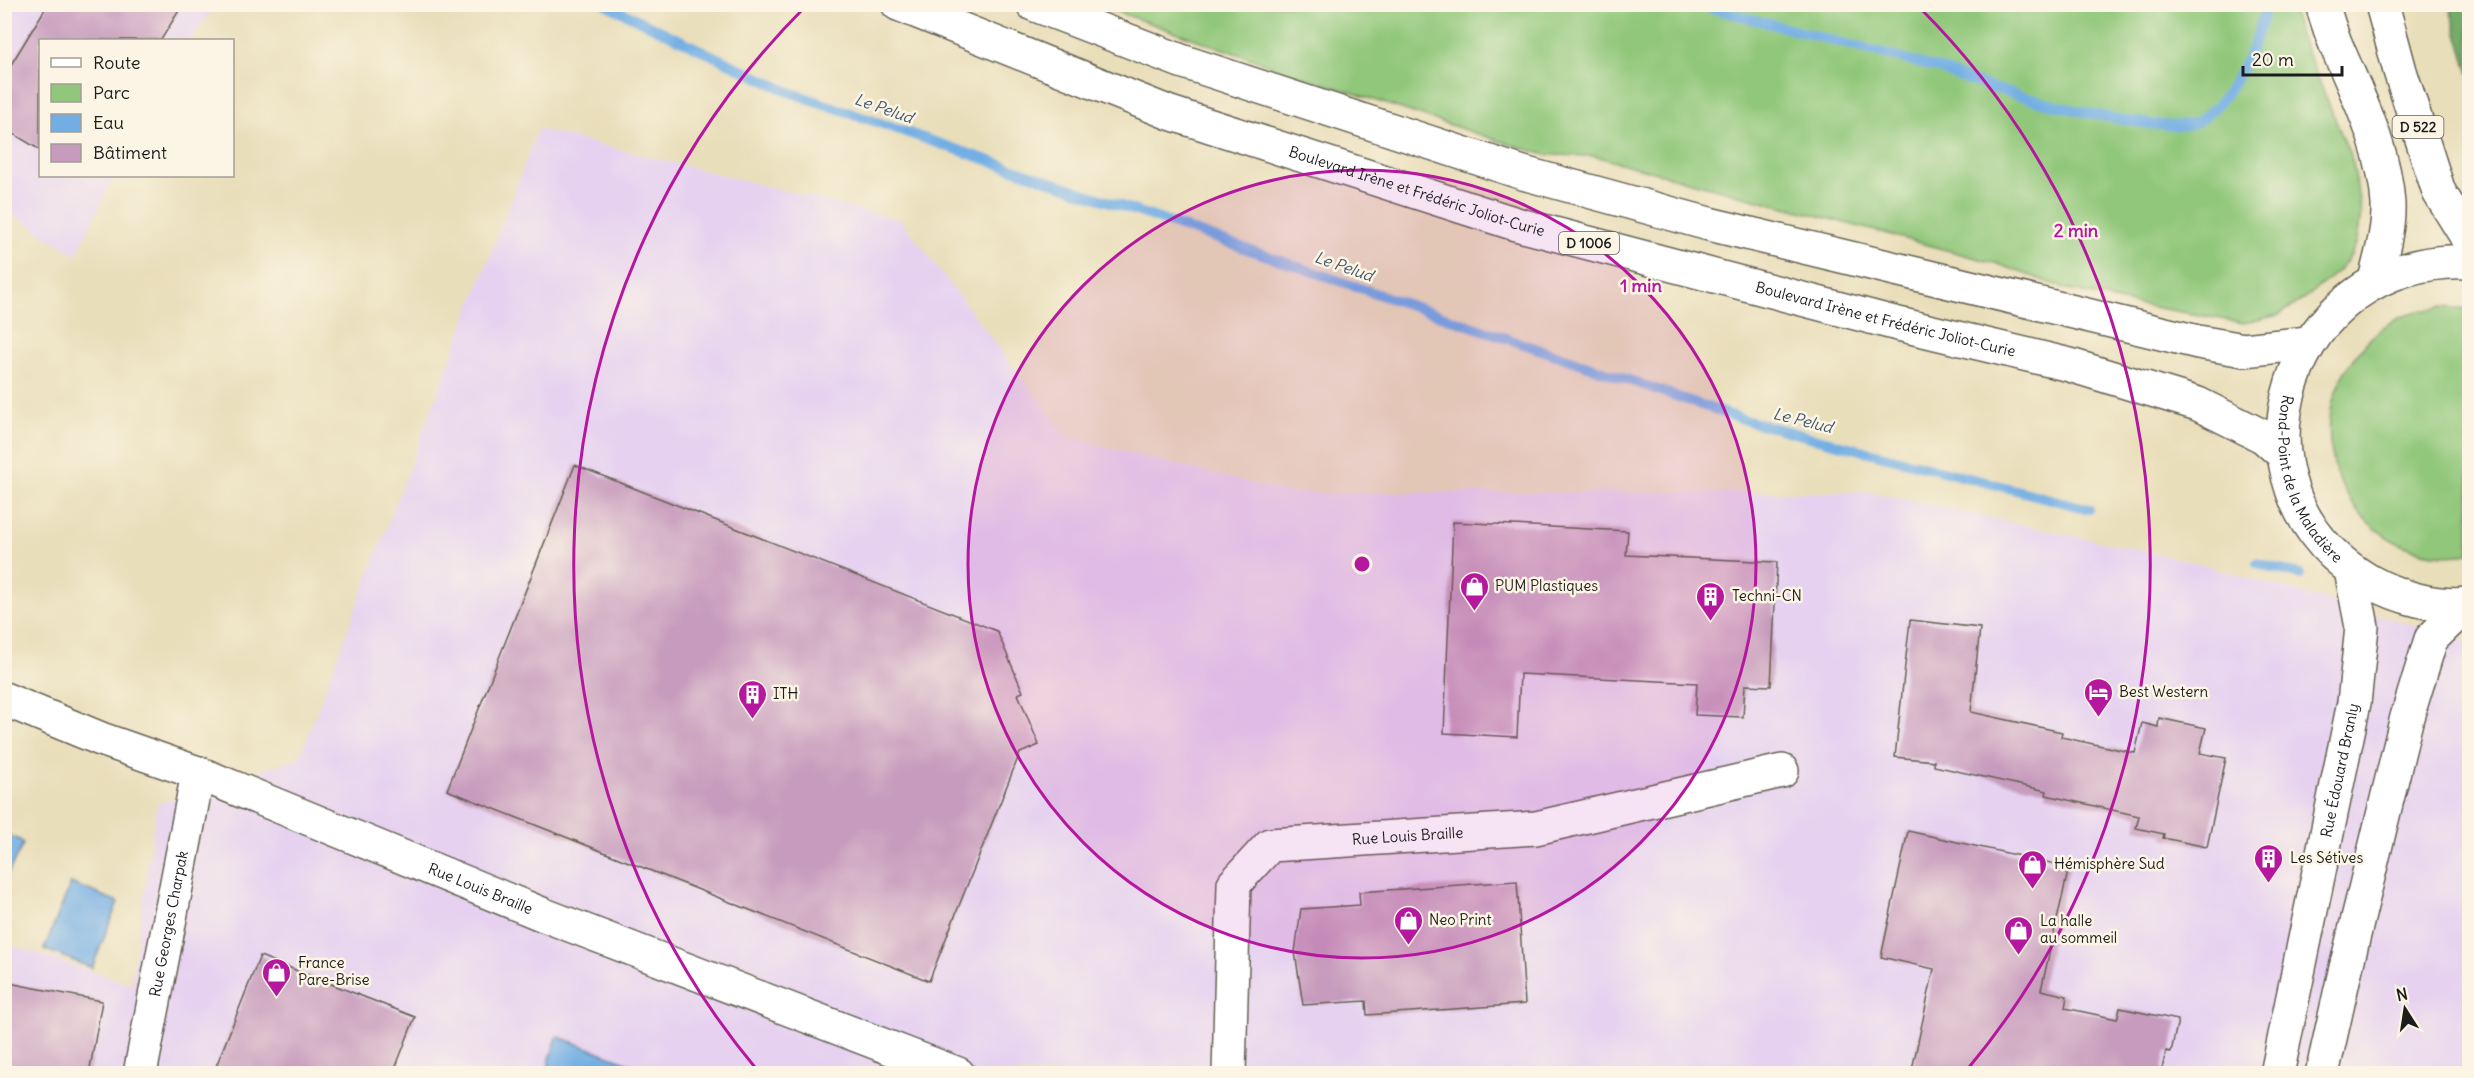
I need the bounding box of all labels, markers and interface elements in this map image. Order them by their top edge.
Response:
legend [39,39,234,177]
scale bar [2243,39,2342,77]
text: 20 m [2252,48,2294,71]
text: Route [93,51,141,74]
text: Parc [93,81,130,104]
water label: Le Pelud [852,89,918,128]
text: Eau [93,111,124,134]
road number: D 522 [2392,116,2444,138]
text: Bâtiment [93,141,167,164]
street label: Boulevard Irène et Frédéric Joliot-Curie [1287,142,1547,240]
text: 2 min [2054,219,2099,242]
road number: D 1006 [1559,232,1619,254]
water label: Le Pelud [1312,247,1378,286]
text: 1 min [1620,274,1662,297]
street label: Boulevard Irène et Frédéric Joliot-Curie [1754,277,2018,361]
street label: Rond-Point de la Maladière [2274,393,2347,567]
water label: Le Pelud [1771,403,1837,438]
centre of rings [1352,554,1372,574]
shop icon: PUM Plastiques [1458,570,1490,612]
place label: PUM Plastiques [1495,576,1598,595]
building icon: Techni-CN [1695,580,1727,622]
place label: Techni-CN [1732,586,1802,605]
hotel icon: Best Western [2082,676,2114,718]
building icon: ITH [736,678,768,720]
place label: Best Western [2119,682,2208,701]
place label: ITH [773,684,798,703]
street label: Rue Édouard Branly [2316,702,2363,839]
street label: Rue Louis Braille [1351,823,1464,849]
building icon: Les Sétives [2253,842,2285,884]
shop icon: Hémisphère Sud [2017,848,2049,890]
place label: Les Sétives [2290,848,2363,867]
street label: Rue Georges Charpak [145,849,192,998]
place label: Hémisphère Sud [2054,854,2165,873]
street label: Rue Louis Braille [425,859,536,918]
shop icon: Neo Print [1392,904,1424,946]
place label: Neo Print [1429,910,1491,929]
place label: La halle au sommeil [2040,911,2117,947]
shop icon: La halle au sommeil [2003,914,2035,956]
place label: France Pare-Brise [298,953,370,989]
shop icon: France Pare-Brise [261,956,293,998]
north arrow [2375,979,2435,1039]
text: N [2394,983,2409,1005]

